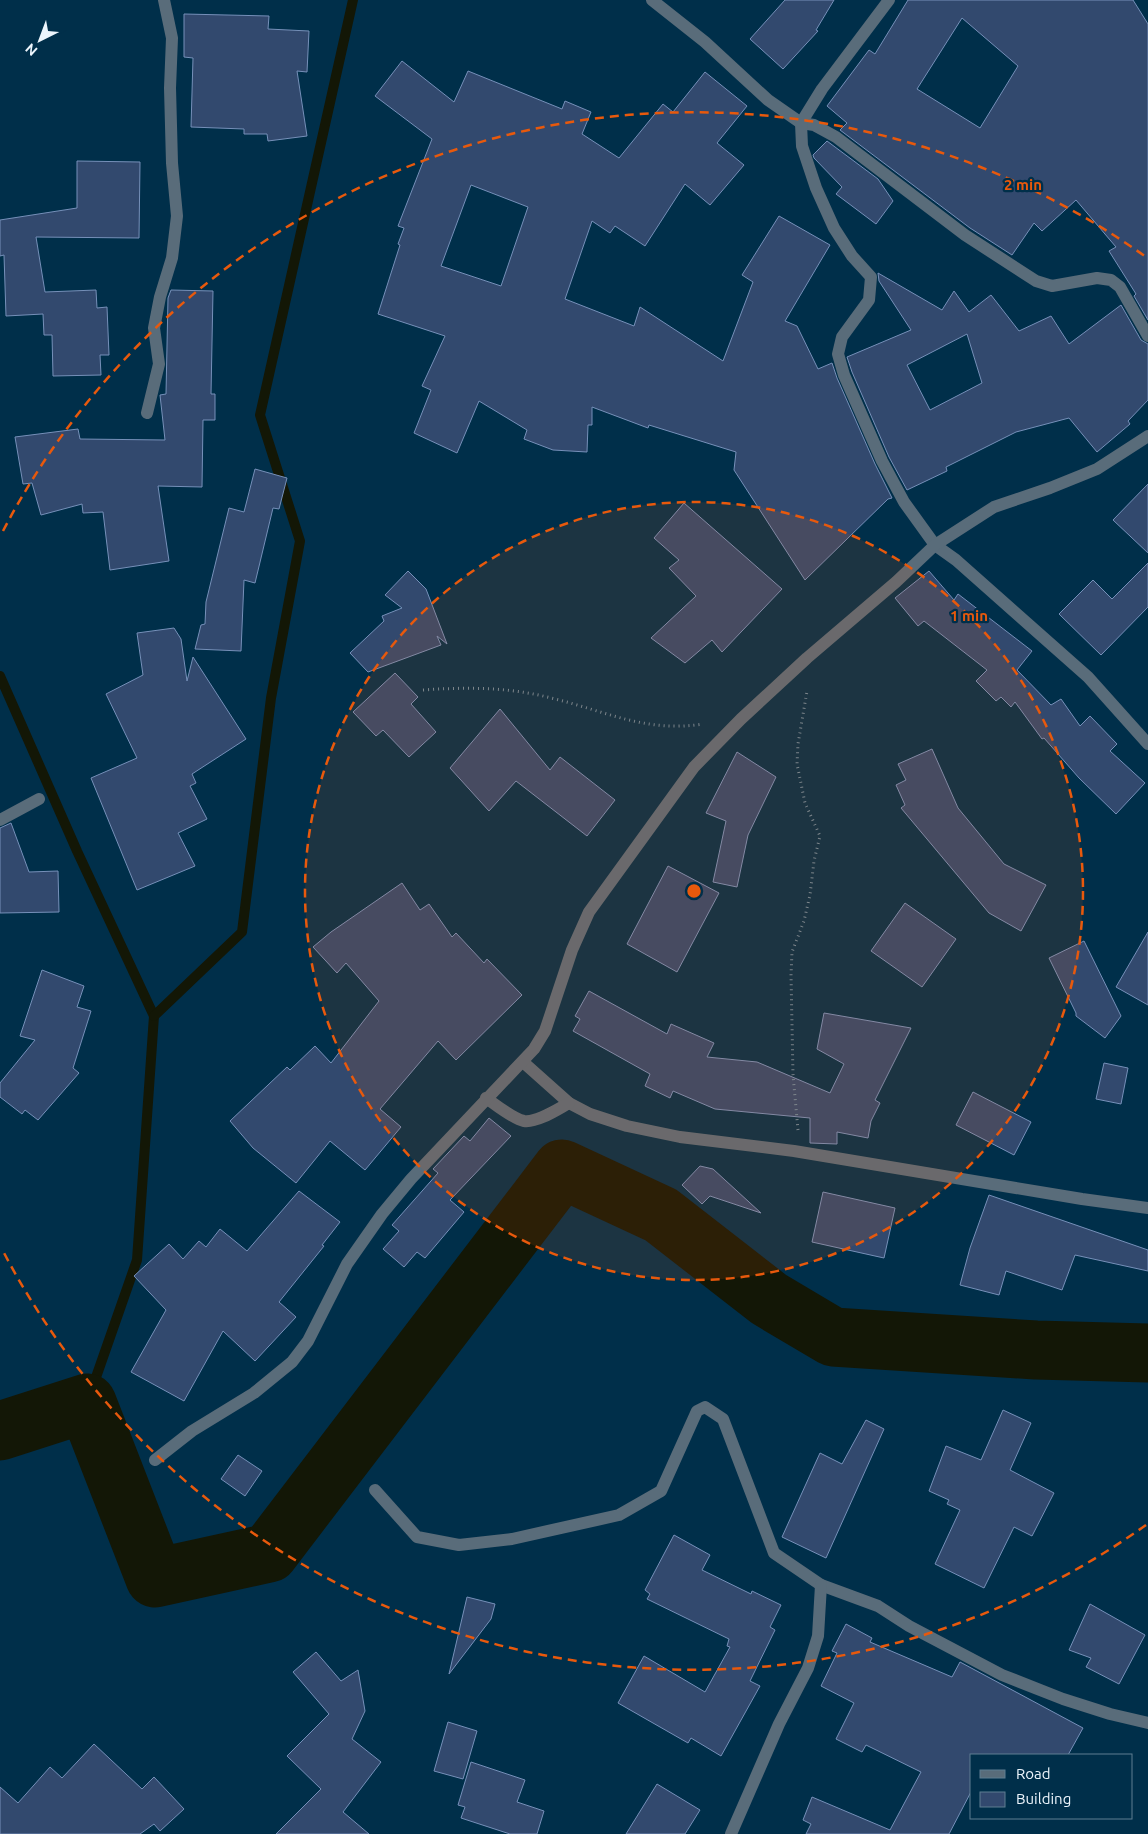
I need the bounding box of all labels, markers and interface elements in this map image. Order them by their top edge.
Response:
north arrow [15,15,65,65]
text: N [22,40,41,59]
text: 2 min [1004,176,1042,193]
text: 1 min [950,607,988,624]
centre of rings [685,882,703,900]
legend [970,1754,1133,1819]
text: Road [1016,1765,1051,1782]
text: Building [1016,1790,1071,1807]

